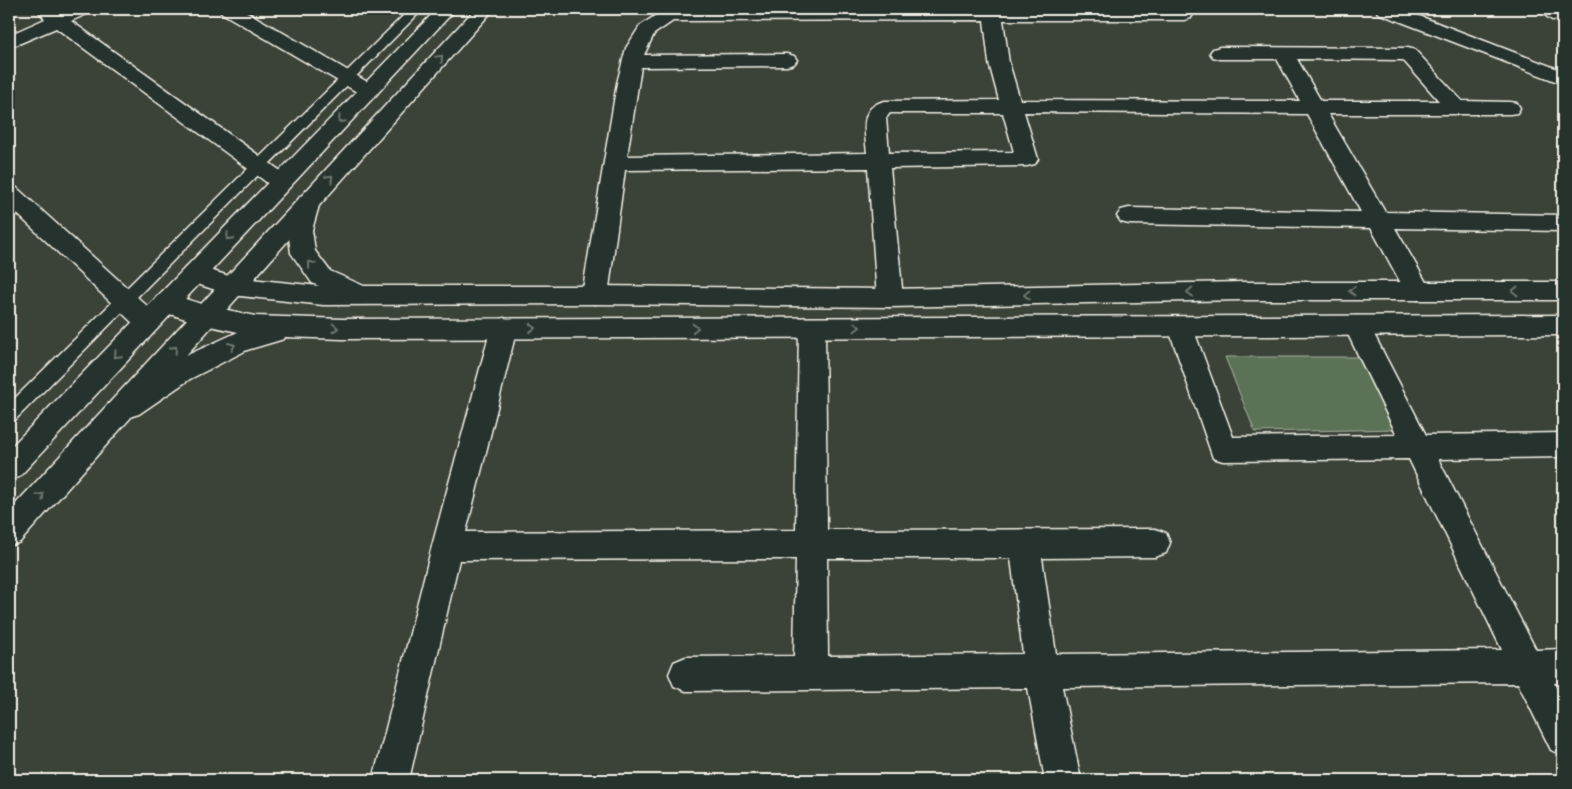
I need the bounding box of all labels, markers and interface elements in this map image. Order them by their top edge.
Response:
one-way arrow [434,54,443,63]
one-way arrow [338,114,347,123]
one-way arrow [325,174,334,183]
one-way arrow [226,232,235,241]
one-way arrow [309,261,317,270]
one-way arrow [1348,286,1356,296]
one-way arrow [1510,286,1518,296]
one-way arrow [1185,287,1193,297]
one-way arrow [1023,290,1030,300]
one-way arrow [854,322,861,332]
one-way arrow [331,323,339,334]
one-way arrow [528,323,536,333]
one-way arrow [691,323,699,333]
one-way arrow [227,342,236,352]
one-way arrow [168,346,177,355]
one-way arrow [113,349,122,358]
one-way arrow [36,493,45,502]

